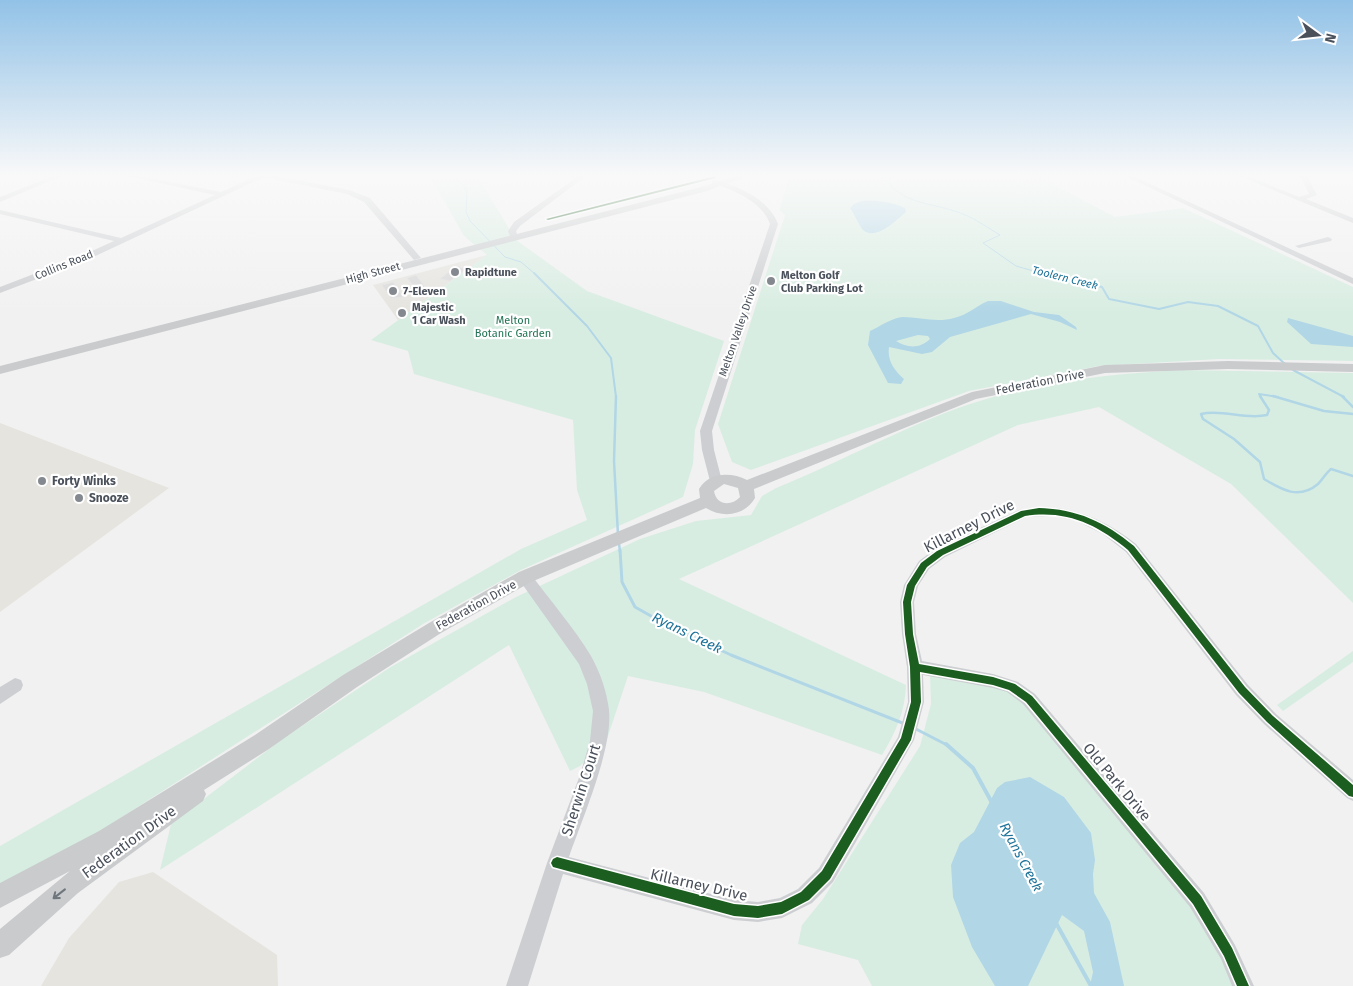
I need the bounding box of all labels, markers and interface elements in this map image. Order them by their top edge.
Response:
north arrow [1293,10,1343,60]
text: N [1321,32,1339,45]
street label: Collins Road [33,247,95,283]
street label: High Street [345,260,402,286]
water label: Toolern Creek [1031,264,1099,292]
marker: Rapidtune [449,266,461,278]
place label: Rapidtune [465,266,517,279]
place label: Melton Golf Club Parking Lot [781,269,863,295]
marker: Melton Golf Club Parking Lot [765,275,777,287]
street label: Melton Valley Drive [716,284,760,378]
marker: 7-Eleven [387,285,399,297]
place label: 7-Eleven [403,285,445,298]
place label: Majestic 1 Car Wash [412,301,466,327]
marker: Majestic 1 Car Wash [396,307,408,319]
park label: Melton Botanic Garden [475,314,551,340]
street label: Federation Drive [995,367,1085,397]
place label: Forty Winks [52,474,116,488]
marker: Forty Winks [36,475,48,487]
place label: Snooze [89,491,129,505]
marker: Snooze [73,492,85,504]
street label: Killarney Drive [921,495,1017,557]
street label: Federation Drive [433,577,519,633]
water label: Ryans Creek [649,609,725,657]
street label: Old Park Drive [1079,739,1155,825]
street label: Sherwin Court [558,741,604,838]
street label: Federation Drive [78,802,180,882]
water label: Ryans Creek [996,820,1046,895]
street label: Killarney Drive [649,865,749,905]
one-way arrow [53,888,66,899]

